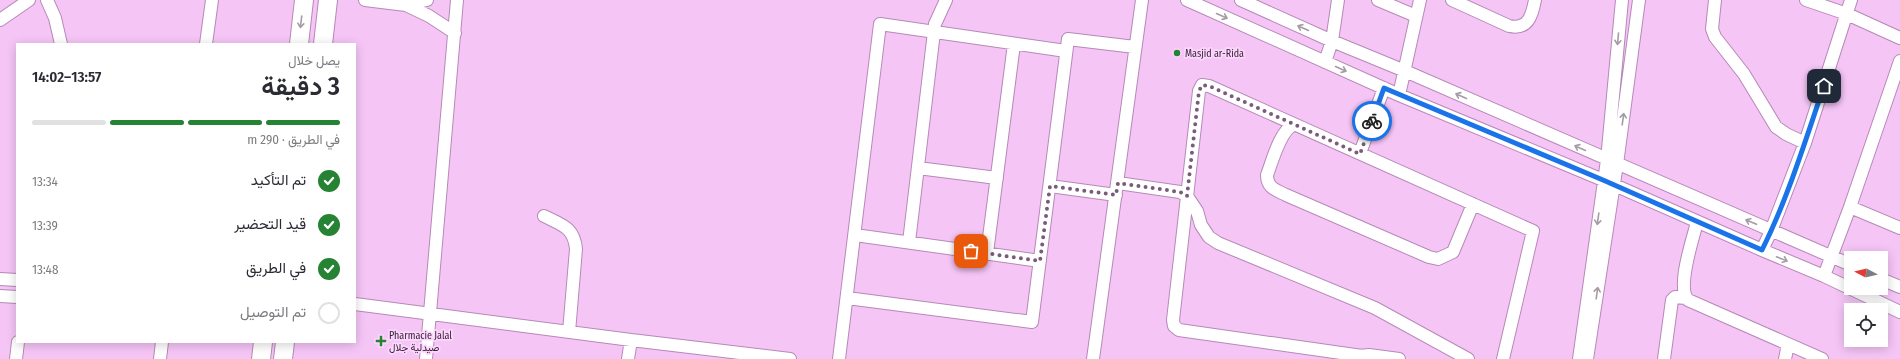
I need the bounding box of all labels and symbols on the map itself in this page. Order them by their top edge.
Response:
one-way arrow [1216,13,1228,20]
one-way arrow [297,15,305,28]
one-way arrow [1298,24,1310,31]
one-way arrow [1615,32,1622,45]
marker: Masjid ar-Rida [1172,48,1182,58]
place label: Masjid ar-Rida [1185,48,1244,60]
one-way arrow [1334,66,1346,73]
pin [1807,69,1841,103]
one-way arrow [1456,92,1468,99]
courier [1352,101,1392,141]
one-way arrow [1619,113,1627,126]
one-way arrow [1575,144,1587,151]
one-way arrow [1594,212,1602,225]
one-way arrow [1745,218,1757,225]
pin [954,234,988,268]
north arrow [1844,251,1888,295]
one-way arrow [1775,255,1787,263]
one-way arrow [1593,287,1601,300]
place label: Pharmacie Jalal صيدلية جلال [389,330,452,354]
marker: Pharmacie Jalal صيدلية جلال [376,336,386,346]

